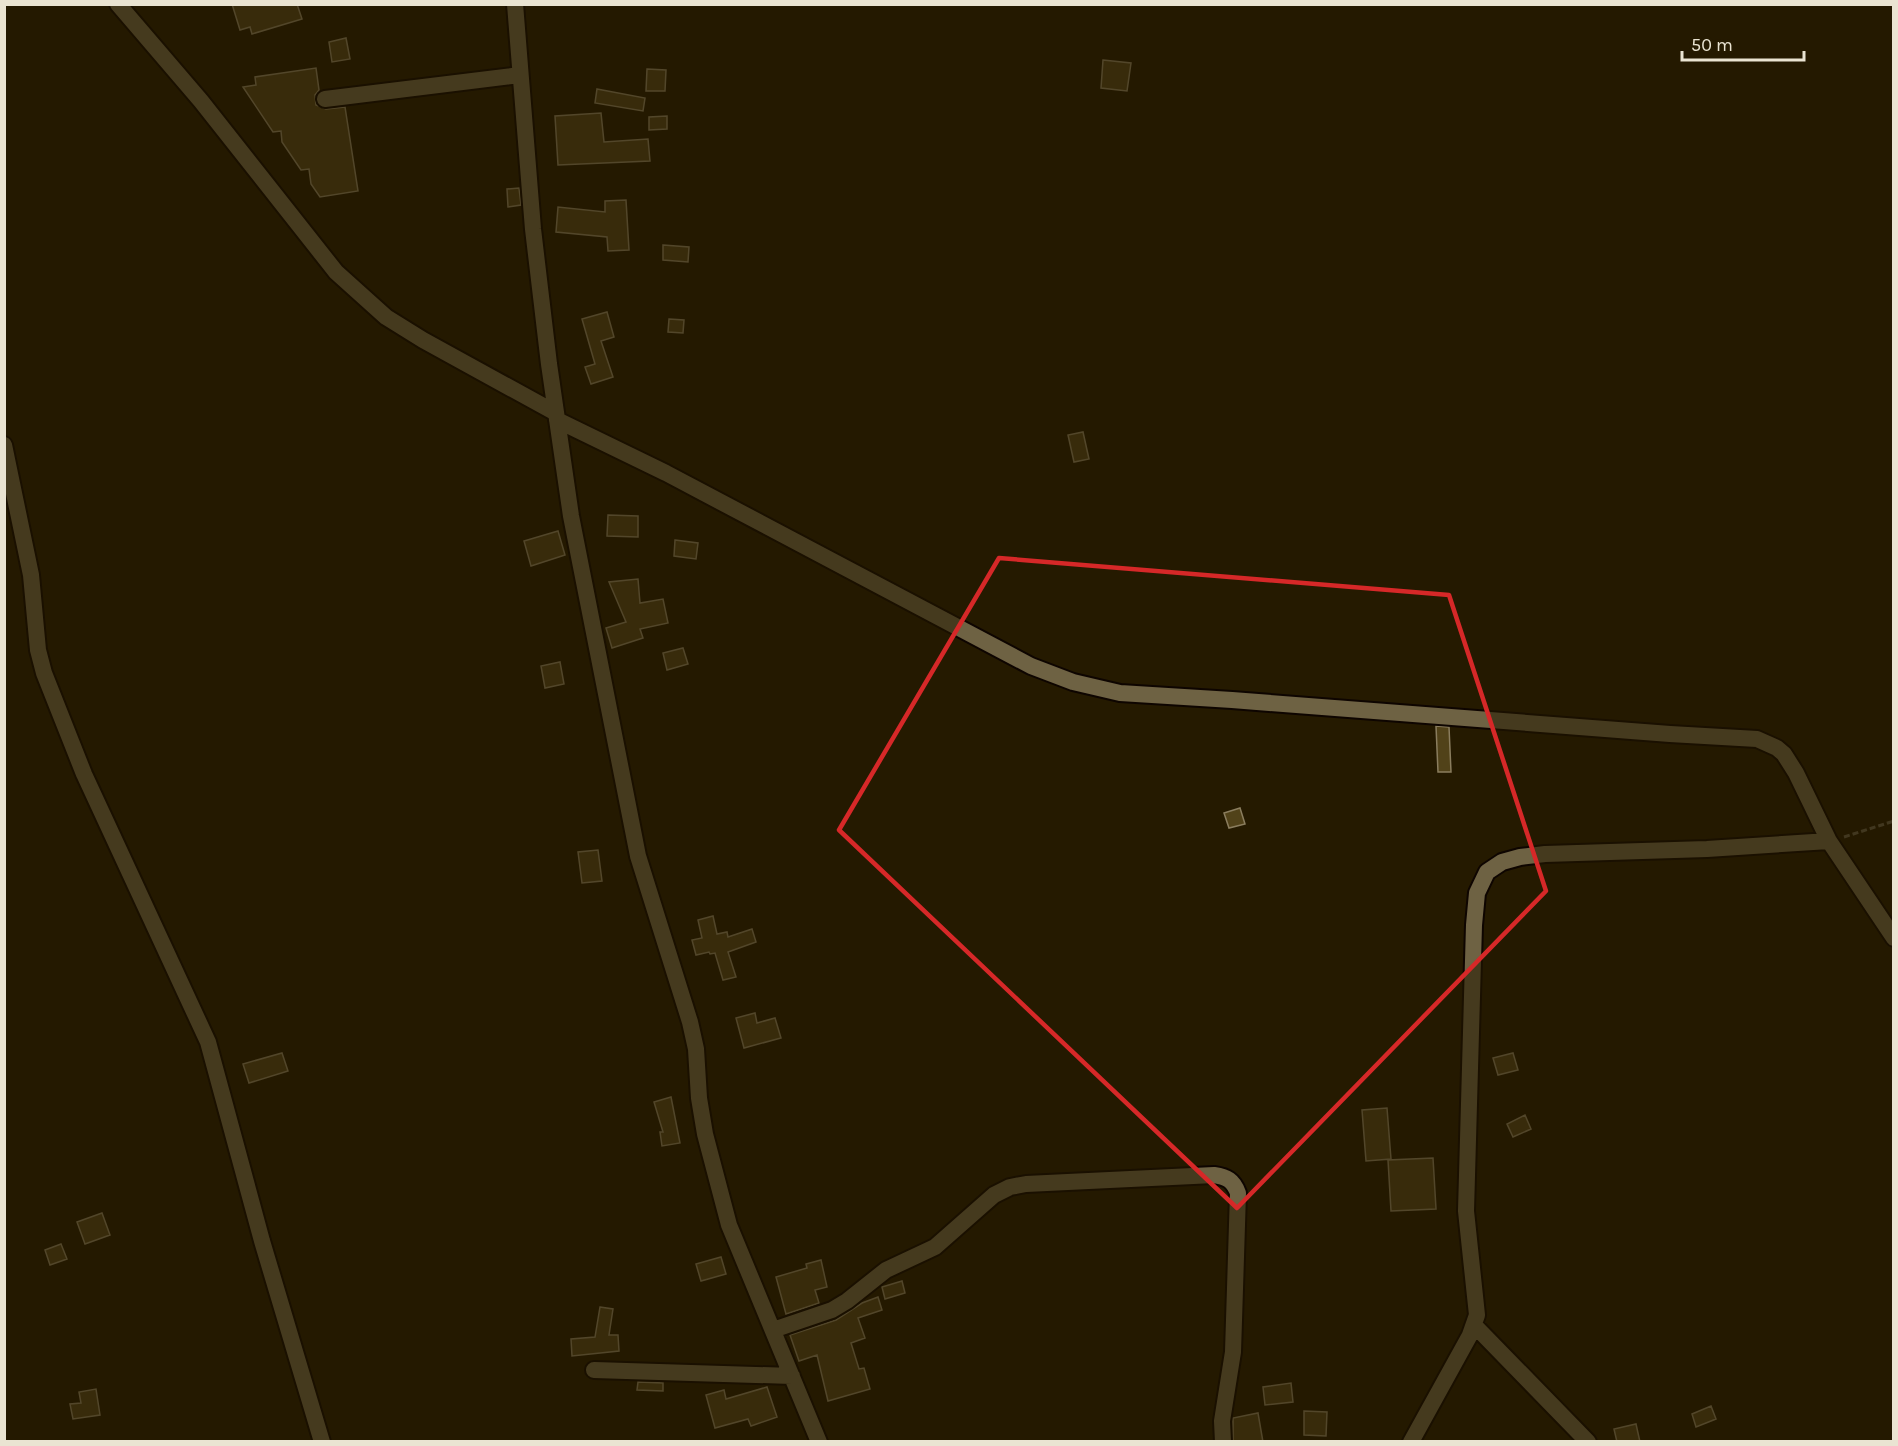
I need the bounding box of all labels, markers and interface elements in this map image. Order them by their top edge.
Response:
scale bar [1682,24,1804,62]
text: 50 m [1691,34,1733,56]

